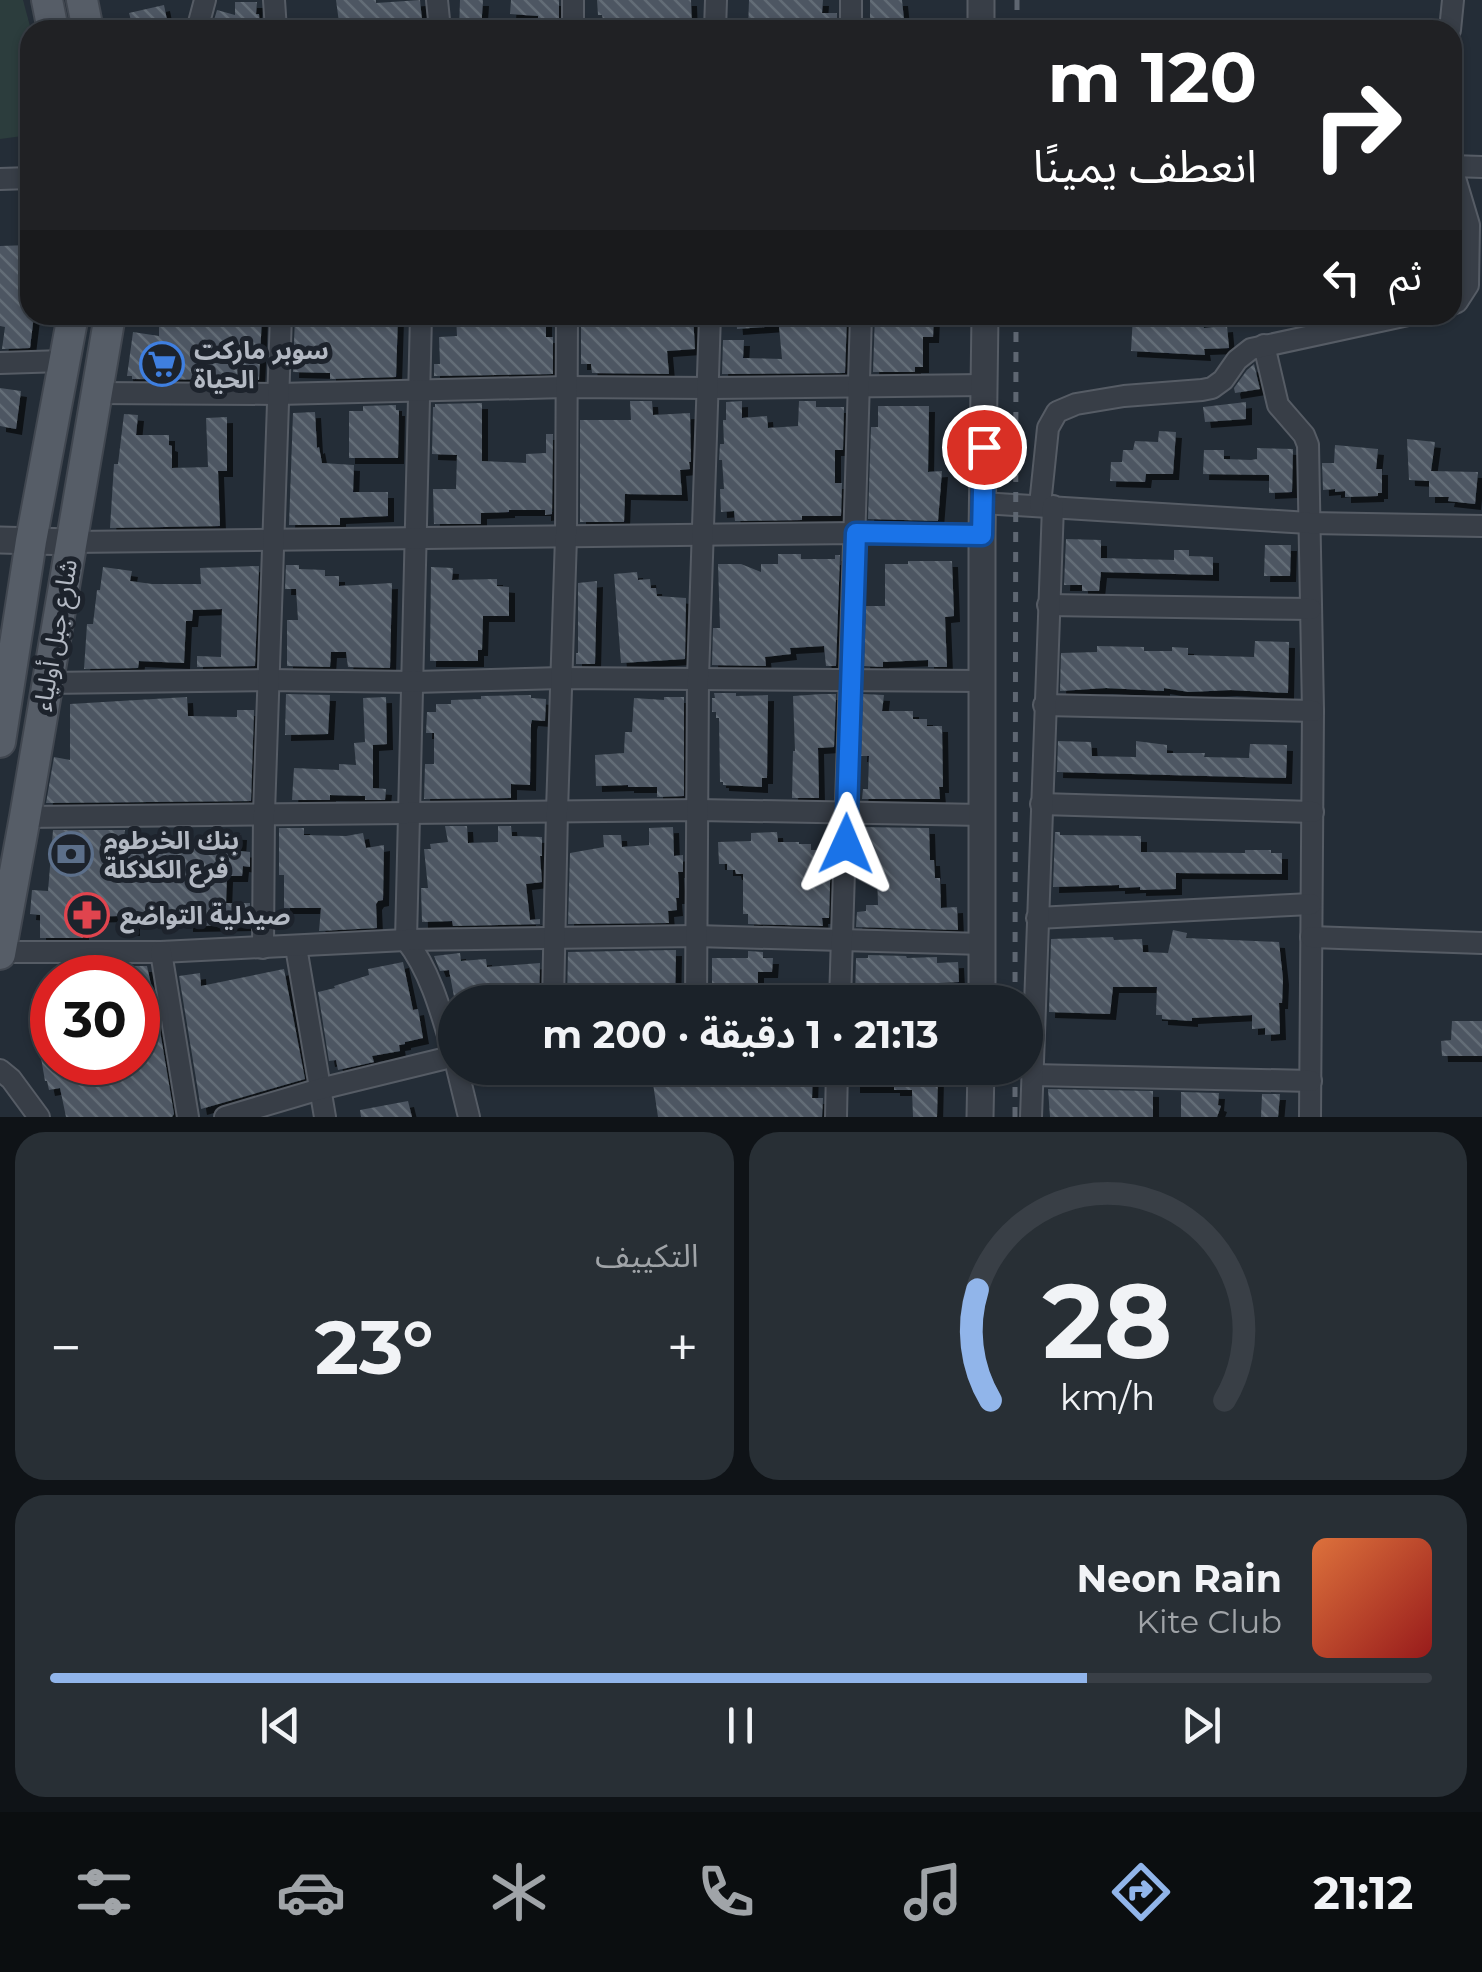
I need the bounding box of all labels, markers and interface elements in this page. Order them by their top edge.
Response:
text: 120 m [1047,34,1257,120]
icon: right [1292,60,1422,190]
text: انعطف يمينًا [1033,138,1257,193]
icon: left [1314,250,1369,305]
text: ثم [1389,253,1422,300]
place label: سوبر ماركت الحياة [194,335,329,394]
supermarket icon: سوبر ماركت الحياة [139,341,185,387]
pin [942,405,1027,490]
icon: arrive [957,420,1012,475]
street label: شارع جبل أولياء [27,557,87,714]
position arrow [794,792,898,896]
place label: بنك الخرطوم فرع الكلاكلة [104,825,239,888]
bank icon: بنك الخرطوم فرع الكلاكلة [48,831,94,877]
pharmacy icon: صيدلية التواضع [64,892,110,938]
place label: صيدلية التواضع [120,900,290,934]
speed limit sign: 30 [30,955,160,1085]
text: 21:13 · 1 دقيقة · 200 m [542,1011,939,1058]
text: التكييف [595,1236,699,1275]
text: 28 [1043,1257,1173,1384]
text: 23° [315,1301,434,1393]
text: − [50,1314,82,1381]
text: + [667,1314,698,1381]
text: km/h [1060,1375,1155,1419]
text: Neon Rain [1077,1555,1282,1602]
text: Kite Club [1136,1602,1282,1641]
icon: previous [253,1698,308,1753]
icon: pause [713,1698,768,1753]
icon: next [1174,1698,1229,1753]
icon: filters [69,1857,139,1927]
icon: car [276,1857,346,1927]
icon: climate [484,1857,554,1927]
icon: phone [691,1857,761,1927]
icon: music [898,1857,968,1927]
icon: directions [1106,1857,1176,1927]
text: 21:12 [1313,1865,1413,1920]

